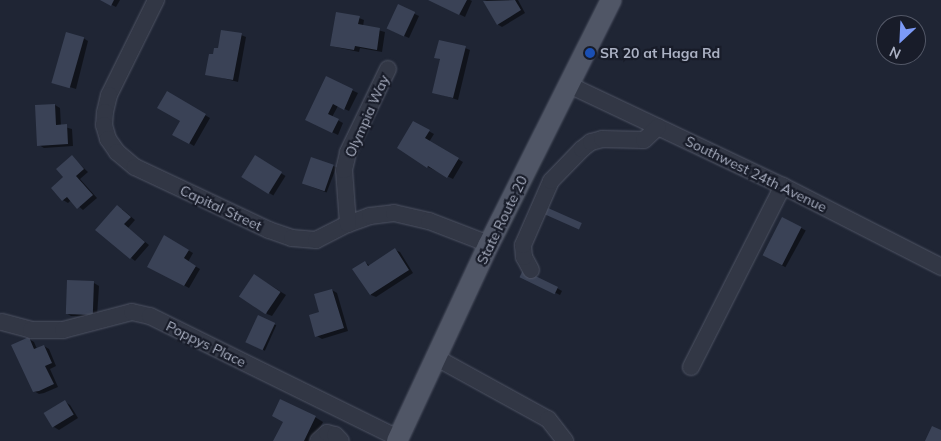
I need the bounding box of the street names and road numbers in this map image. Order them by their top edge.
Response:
street label: Olympia Way [341,72,393,160]
street label: Southwest 24th Avenue [683,132,829,216]
street label: State Route 20 [473,173,531,267]
street label: Capital Street [177,182,265,234]
street label: Poppys Place [163,317,249,371]

